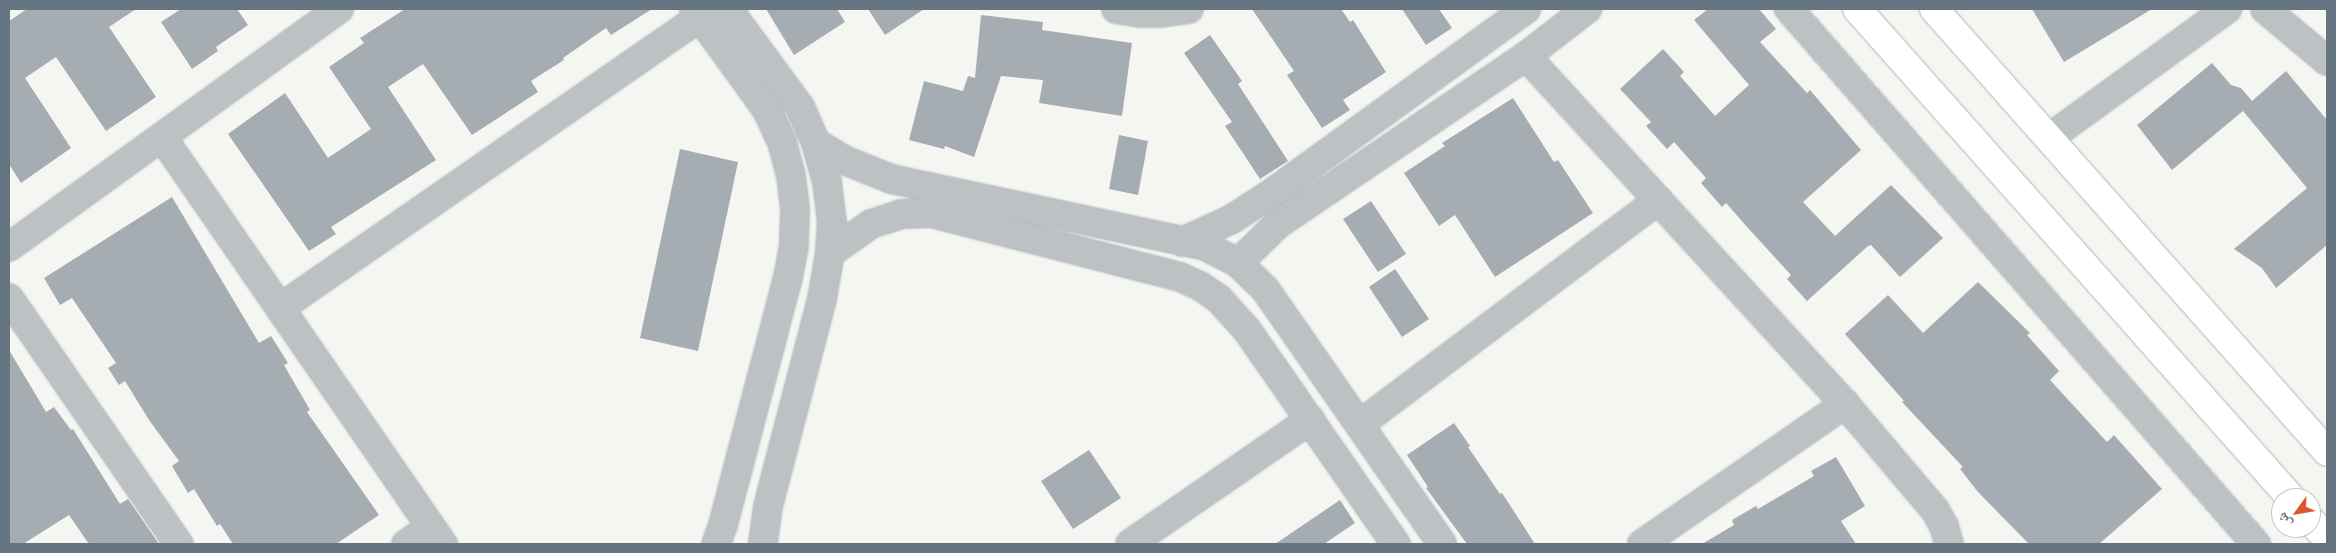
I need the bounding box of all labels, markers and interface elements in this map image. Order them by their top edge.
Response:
north arrow [2271,488,2321,538]
text: ش [2273,509,2296,531]

